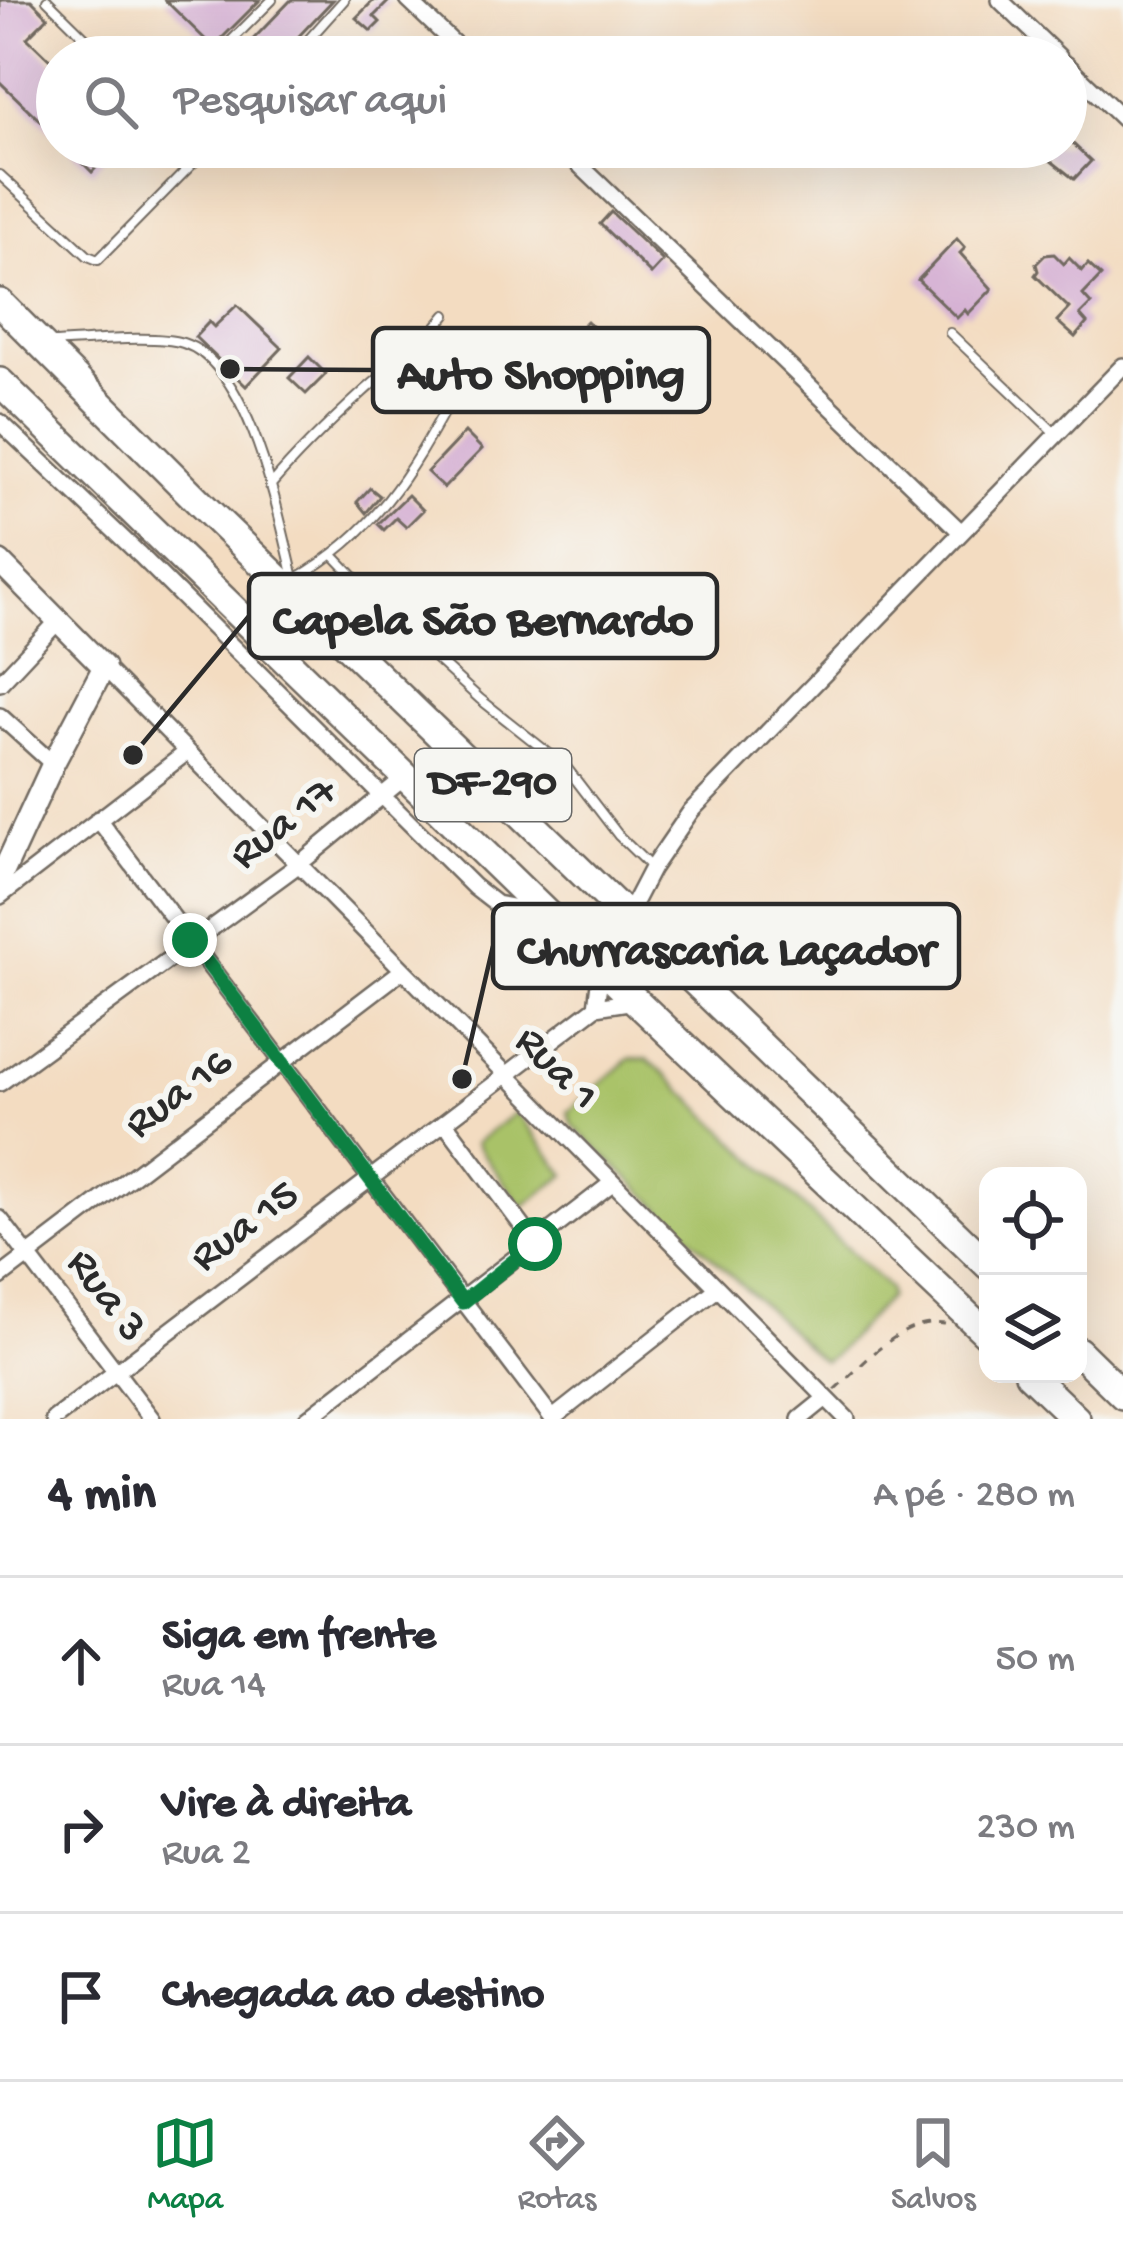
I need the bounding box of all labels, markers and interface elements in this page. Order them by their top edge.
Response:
search box [36,36,1087,168]
icon: search [78,69,144,135]
text: Pesquisar aqui [174,76,447,129]
callout: Auto Shopping [373,328,709,412]
text: Auto Shopping [396,350,685,407]
callout: Capela São Bernardo [249,574,717,658]
text: Capela São Bernardo [273,596,693,653]
road number: DF-290 [415,749,571,821]
street label: Rua 17 [221,766,351,883]
callout: Churrascaria Laçador [493,904,959,988]
route end [163,913,217,967]
text: Churrascaria Laçador [517,926,940,983]
street label: Rua 1 [501,1016,609,1124]
street label: Rua 16 [116,1037,245,1153]
map controls [979,1167,1087,1383]
button: locate [979,1167,1087,1275]
street label: Rua 15 [181,1170,311,1286]
route start [508,1217,562,1271]
street label: Rua 3 [53,1240,157,1354]
button: layers [979,1275,1087,1383]
text: 4 min [48,1467,156,1527]
text: A pé · 280 m [873,1474,1075,1520]
text: Siga em frente [162,1611,436,1664]
icon: ahead [48,1628,114,1694]
text: 50 m [995,1638,1075,1684]
text: Rua 14 [162,1664,266,1710]
text: Vire à direita [162,1779,411,1832]
icon: right [48,1796,114,1862]
text: 230 m [977,1806,1075,1852]
text: Rua 2 [162,1832,251,1878]
icon: arrive [48,1964,114,2030]
text: Chegada ao destino [162,1970,544,2023]
tab: Mapa [147,2110,223,2220]
tab: Rotas [518,2110,596,2220]
tab: Salvos [891,2110,976,2220]

